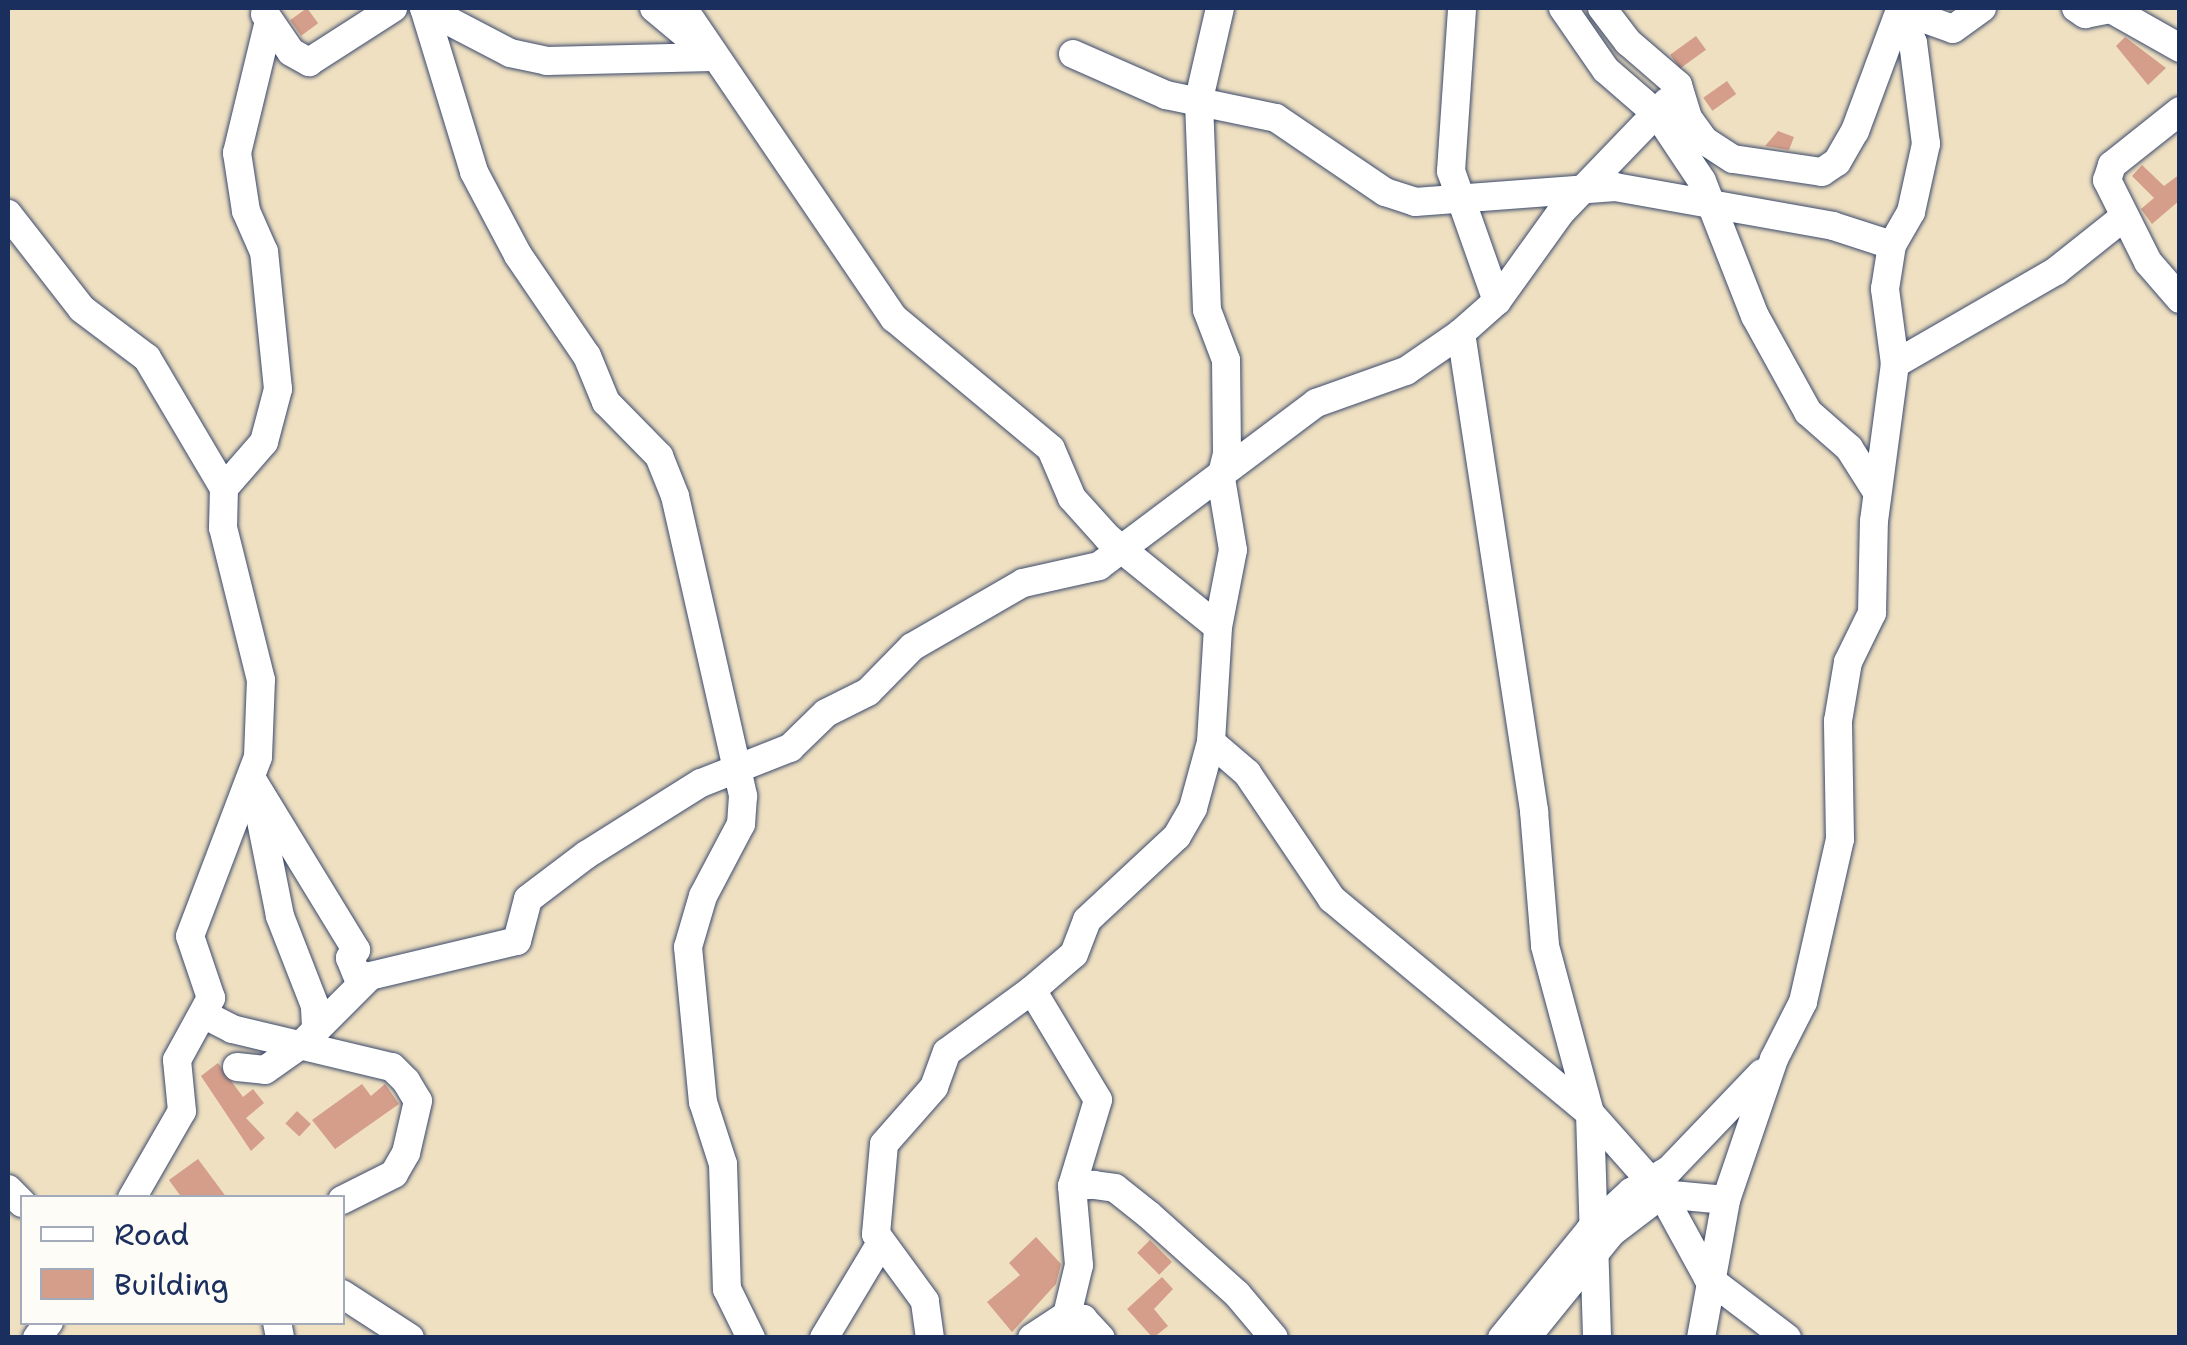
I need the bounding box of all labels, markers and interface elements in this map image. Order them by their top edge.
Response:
legend [20,1195,345,1325]
text: Road [114,1214,189,1255]
text: Building [114,1264,229,1305]

